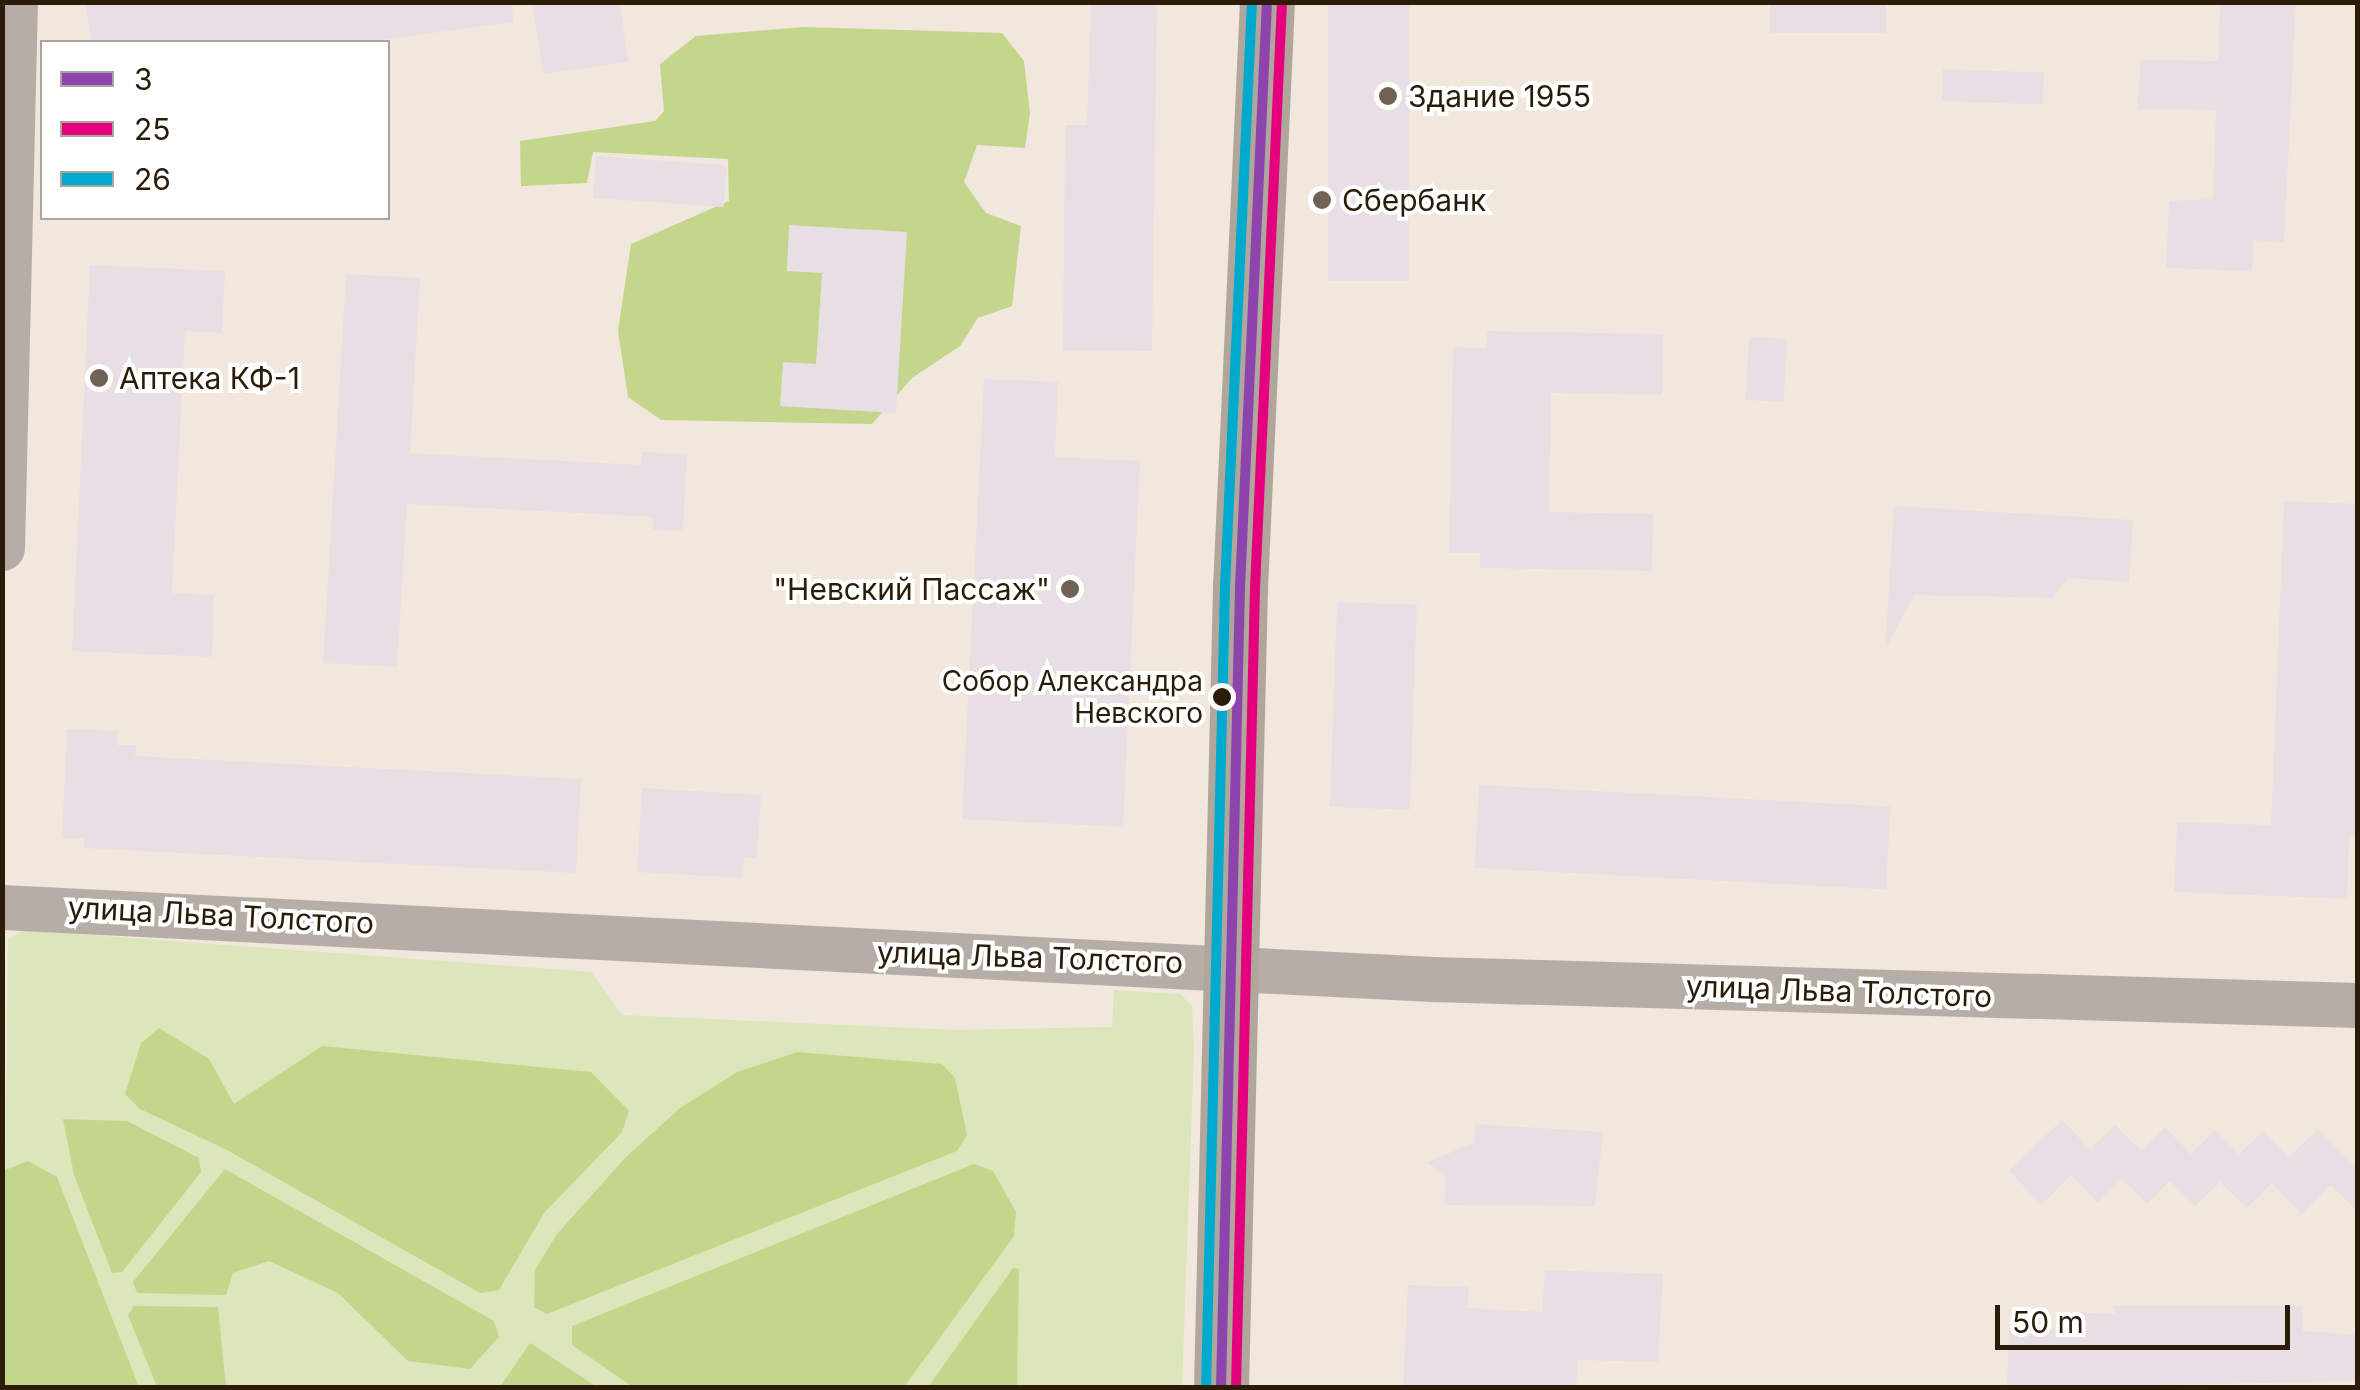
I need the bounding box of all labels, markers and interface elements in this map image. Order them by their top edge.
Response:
legend [40,40,390,220]
text: 3 [134,61,153,97]
place label: Здание 1955 [1408,78,1591,114]
marker: Здание 1955 [1377,85,1399,107]
text: 25 [134,111,171,147]
text: 26 [134,161,171,197]
place label: Сбербанк [1342,182,1486,218]
marker: Сбербанк [1311,189,1333,211]
place label: Аптека КФ-1 [119,360,300,396]
marker: Аптека КФ-1 [88,367,110,389]
place label: "Невский Пассаж" [773,571,1050,607]
marker: "Невский Пассаж" [1059,578,1081,600]
place label: Собор Александра Невского [942,664,1203,730]
marker: Собор Александра Невского [1212,687,1232,707]
street label: улица Льва Толстого [67,889,375,941]
street label: улица Льва Толстого [876,934,1184,980]
street label: улица Льва Толстого [1685,968,1993,1014]
scale bar [2000,1285,2295,1347]
text: 50 m [2012,1304,2084,1340]

